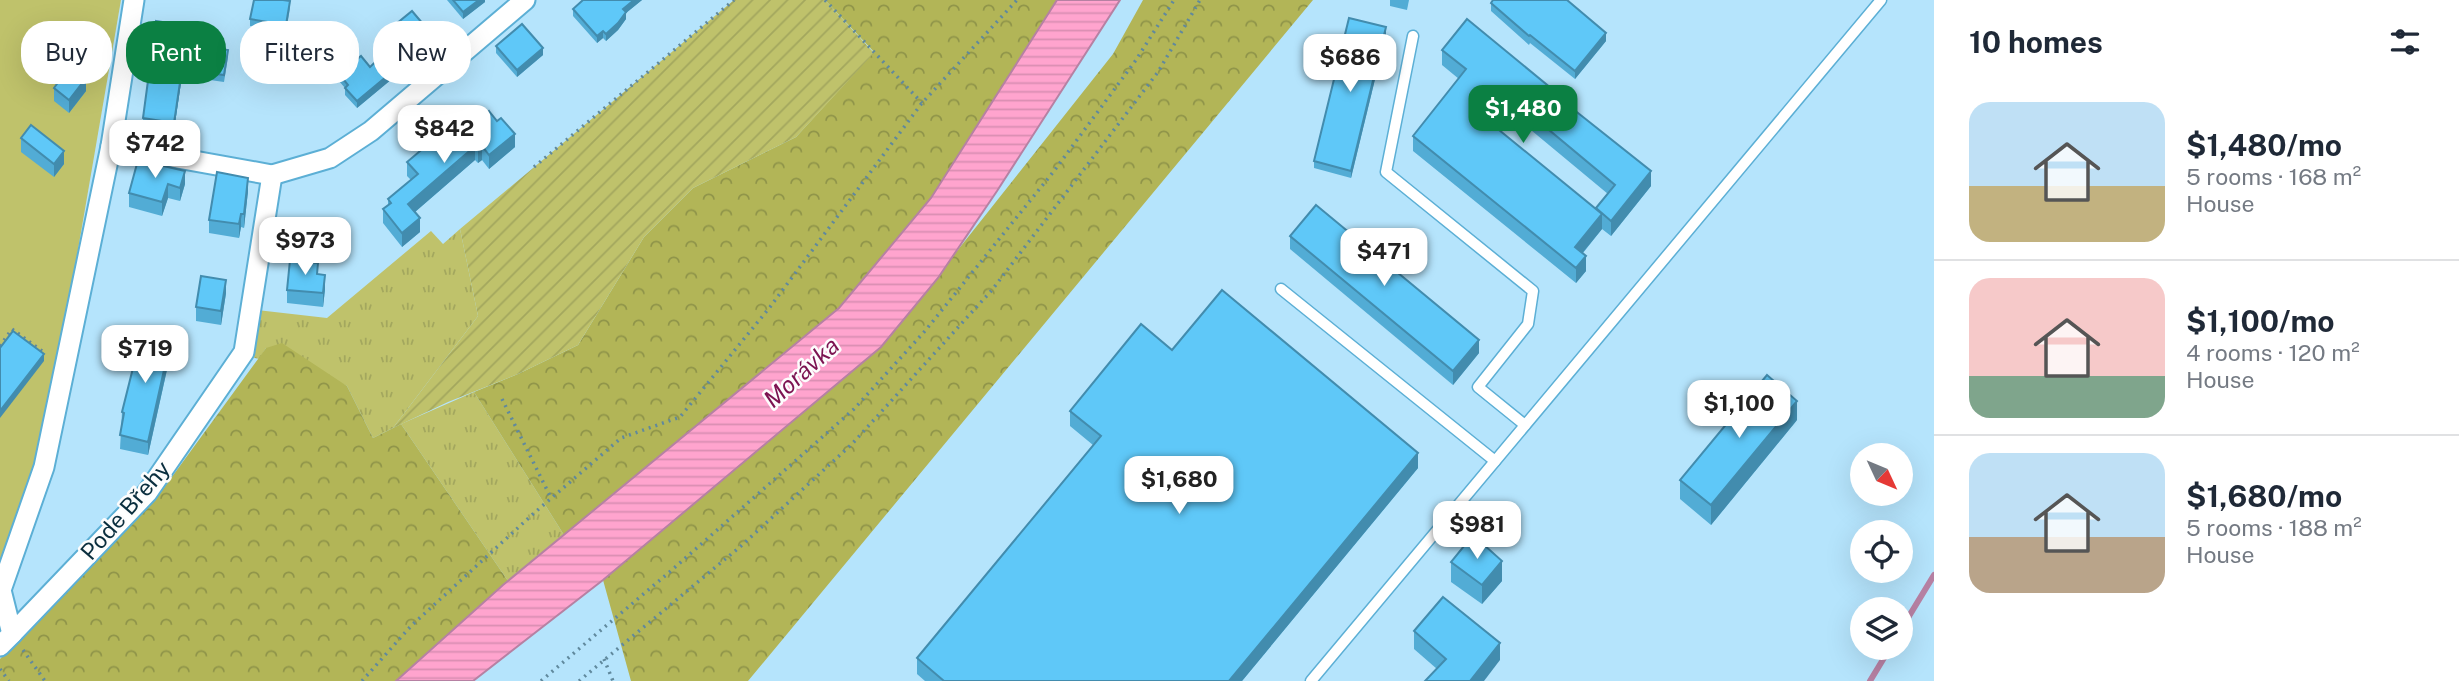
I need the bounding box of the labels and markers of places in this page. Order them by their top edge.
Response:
pin: $686 [1309,34,1391,94]
pin: $1,480 [1466,86,1580,145]
pin: $842 [403,106,485,165]
pin: $742 [114,120,196,180]
pin: $973 [264,218,346,277]
pin: $471 [1343,229,1425,288]
pin: $719 [104,326,186,385]
pin: $1,100 [1682,380,1796,440]
pin: $1,680 [1122,456,1236,516]
pin: $981 [1436,502,1518,561]

